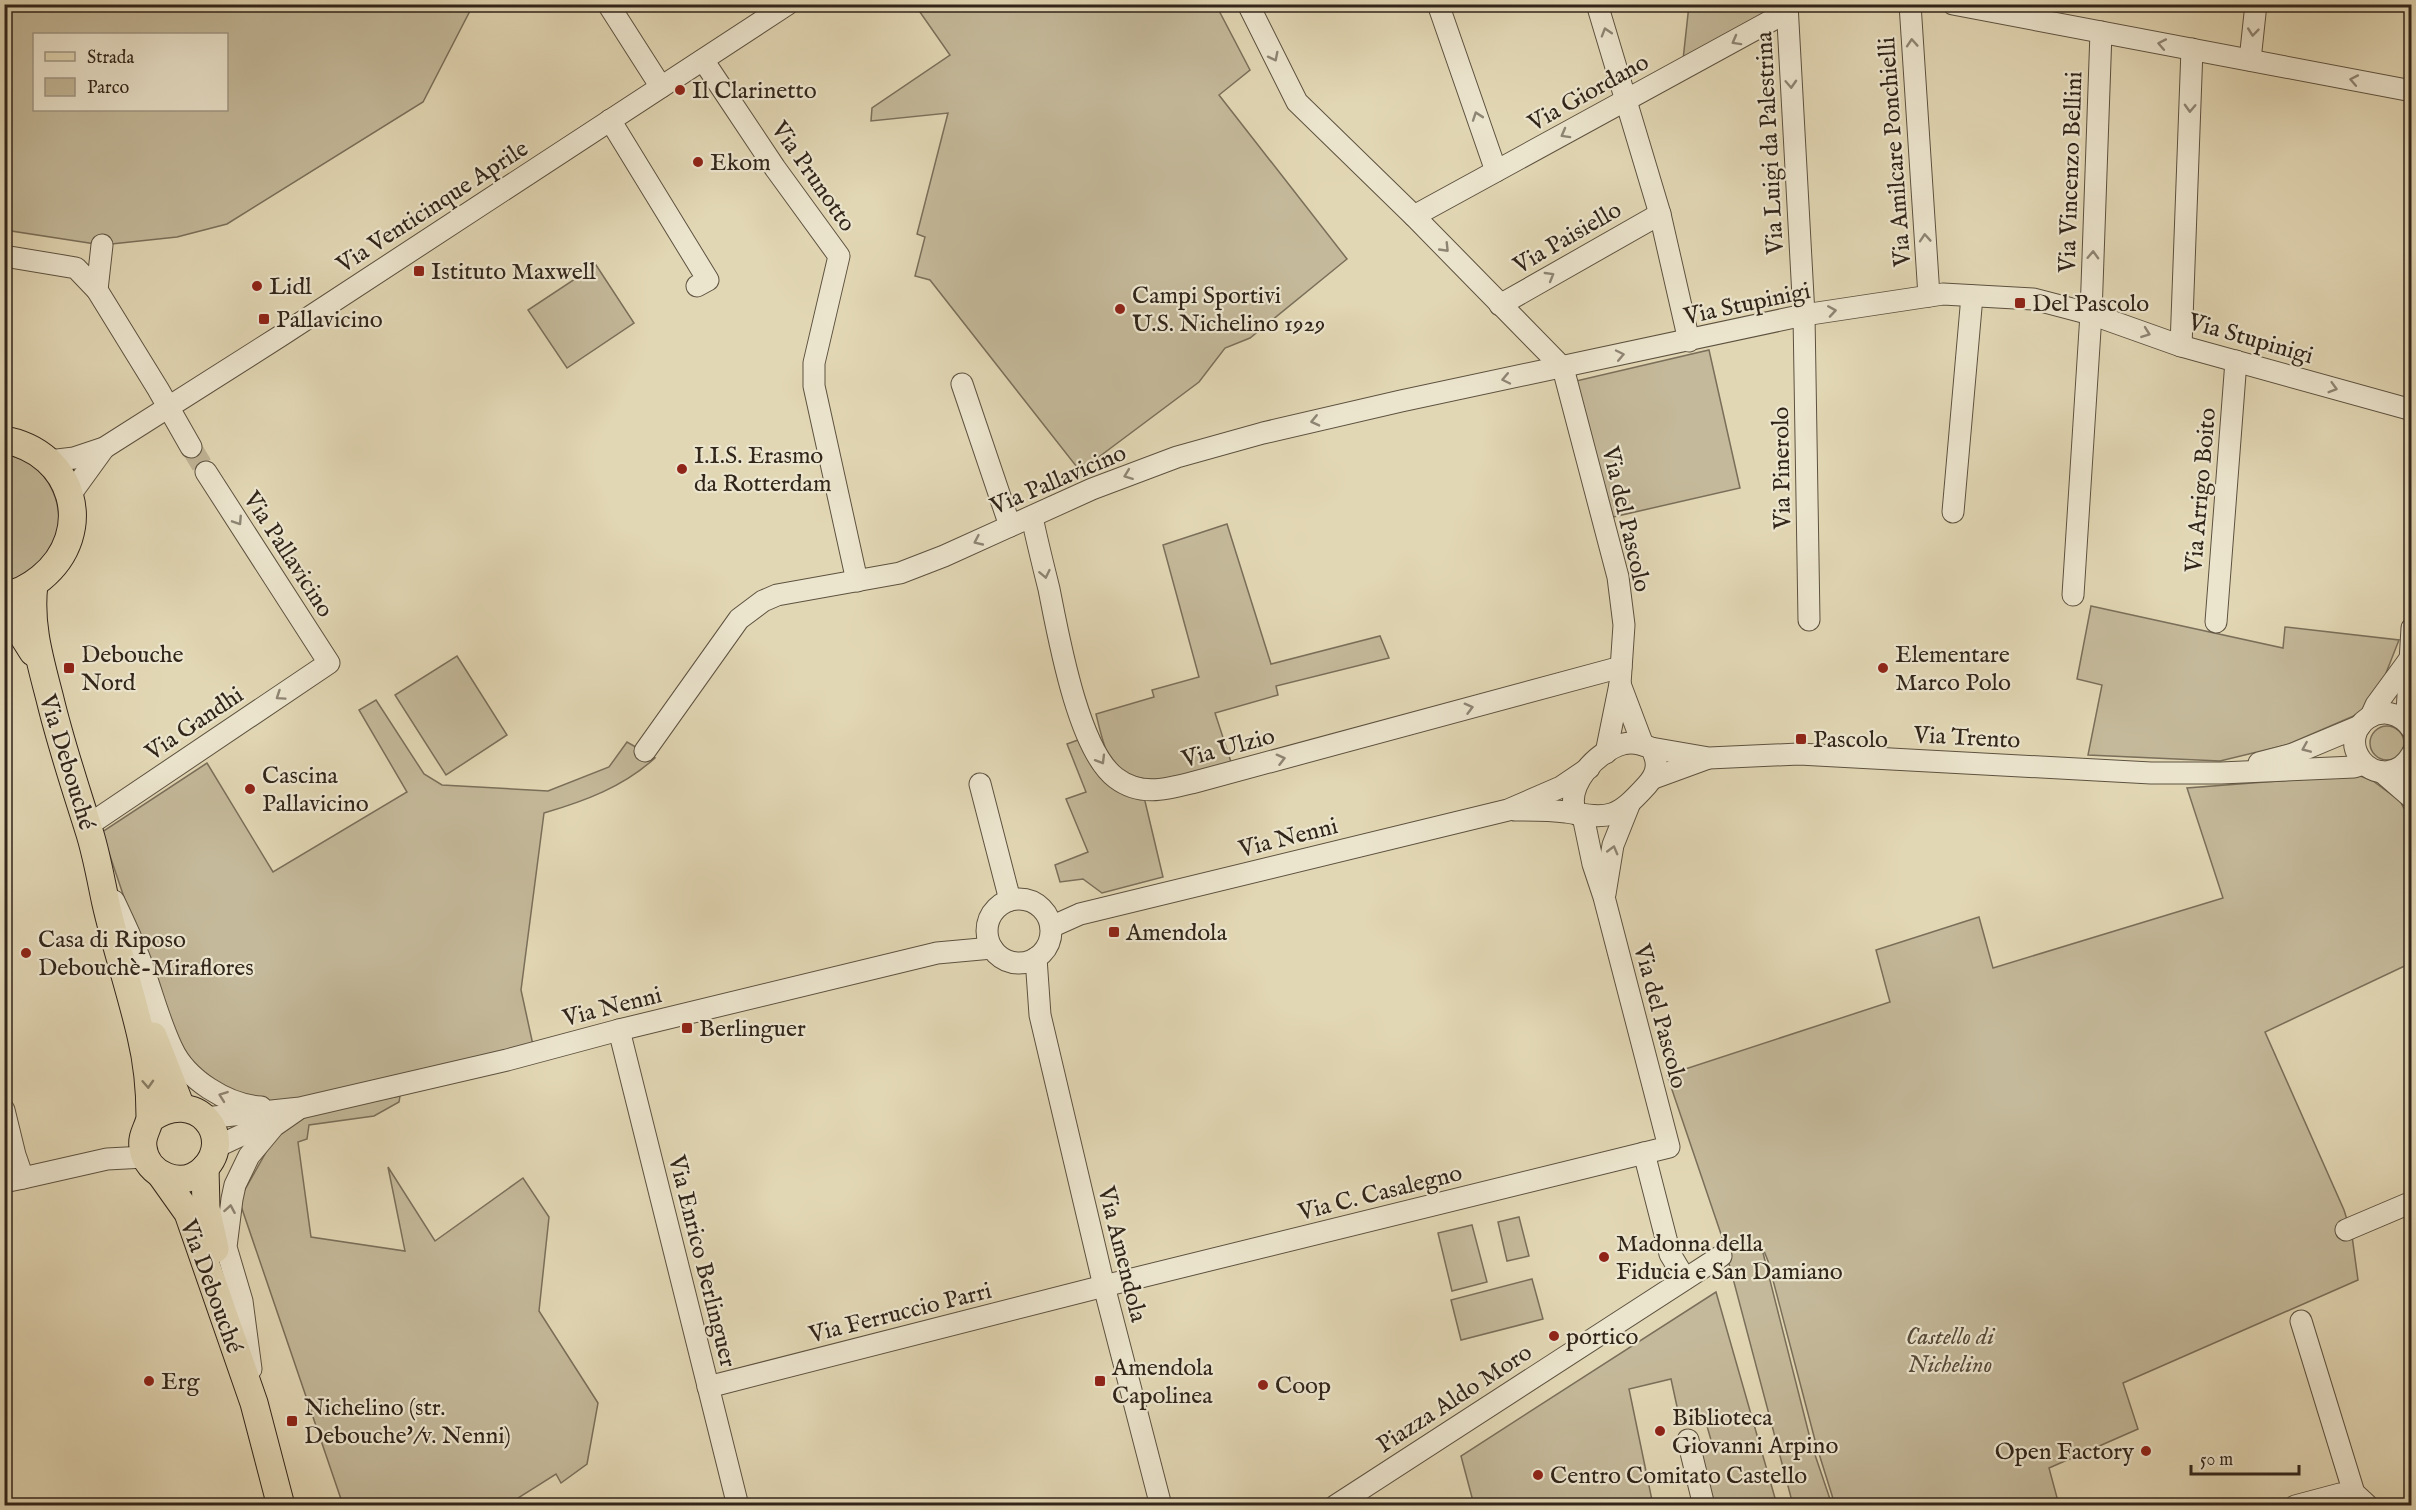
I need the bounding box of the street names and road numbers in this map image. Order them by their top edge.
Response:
street label: Via Luigi da Palestrina [1749,30,1792,256]
street label: Via Amilcare Ponchielli [1872,36,1919,269]
street label: Via Giordano [1522,47,1655,140]
street label: Via Vincenzo Bellini [2052,71,2091,274]
street label: Via Prunotto [763,115,862,238]
street label: Via Venticinque Aprile [330,134,535,281]
street label: Via Paisiello [1507,195,1627,282]
street label: Via Stupinigi [1680,276,1813,333]
street label: Via Stupinigi [2183,307,2317,372]
street label: Via Pinerolo [1766,406,1799,531]
street label: Via Arrigo Boito [2179,406,2224,575]
street label: Via Pallavicino [985,438,1131,523]
street label: Via del Pascolo [1594,443,1657,595]
street label: Via Pallavicino [235,485,340,624]
street label: Via Gandhi [139,680,250,769]
street label: Via Debouché [31,690,102,834]
street label: Via Trento [1912,720,2021,757]
street label: Via Ulzio [1177,721,1278,776]
street label: Via Nenni [1235,811,1341,866]
street label: Via del Pascolo [1625,940,1694,1092]
street label: Via Nenni [559,980,665,1035]
street label: Via Enrico Berlinguer [660,1151,743,1371]
street label: Via C. Casalegno [1294,1158,1466,1229]
street label: Via Amendola [1089,1182,1154,1326]
street label: Via Debouché [172,1214,249,1358]
street label: Via Ferruccio Parri [805,1276,995,1351]
street label: Piazza Aldo Moro [1371,1337,1538,1461]

